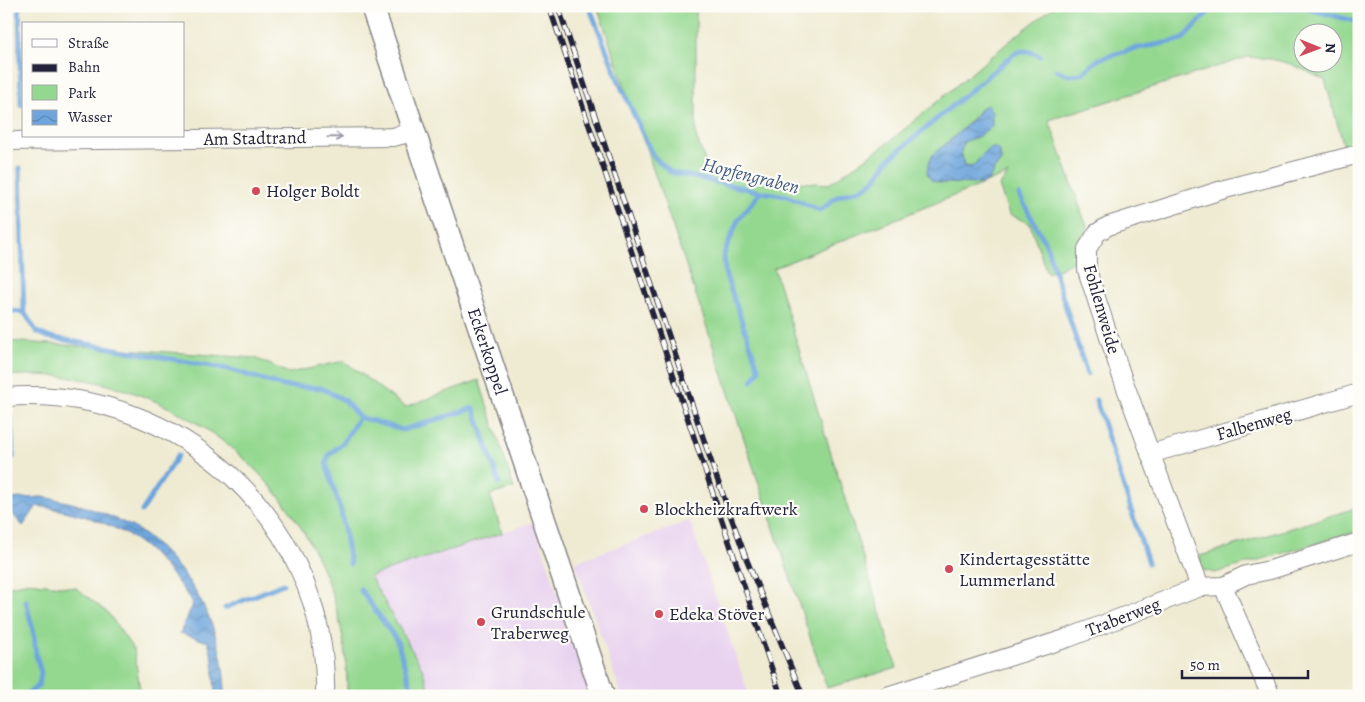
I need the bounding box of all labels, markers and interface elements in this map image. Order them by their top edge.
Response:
legend [22,22,185,138]
north arrow [1292,22,1342,72]
text: Straße [68,33,109,53]
text: N [1321,43,1340,53]
text: Bahn [68,57,100,77]
text: Park [68,83,97,103]
text: Wasser [67,107,113,127]
street label: Am Stadtrand [202,125,307,151]
one-way arrow [326,132,343,142]
water label: Hopfengraben [700,151,802,201]
place label: Holger Boldt [266,179,360,203]
marker: Holger Boldt [250,185,262,197]
street label: Fohlenweide [1078,261,1126,357]
street label: Eckerkoppel [462,304,513,398]
street label: Falbenweg [1214,402,1294,446]
place label: Blockheizkraftwerk [654,497,798,521]
marker: Blockheizkraftwerk [638,503,650,515]
place label: Kindertagesstätte Lummerland [959,547,1090,592]
marker: Kindertagesstätte Lummerland [943,563,955,575]
street label: Traberweg [1082,592,1164,642]
place label: Grundschule Traberweg [491,600,585,645]
place label: Edeka Stöver [669,602,764,626]
marker: Edeka Stöver [653,608,665,620]
marker: Grundschule Traberweg [475,616,487,628]
scale bar [1182,647,1309,679]
text: 50 m [1190,655,1220,675]

